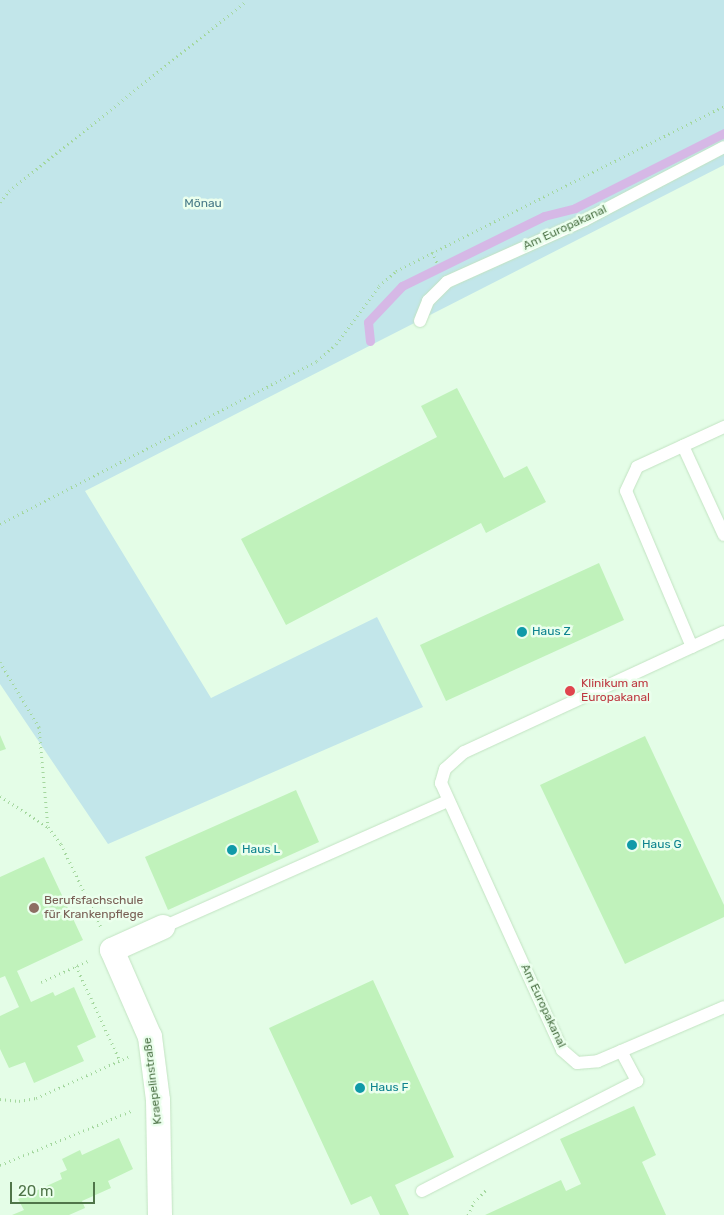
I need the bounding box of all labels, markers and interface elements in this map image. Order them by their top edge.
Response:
park label: Mönau [184,197,222,211]
street label: Am Europakanal [521,202,609,254]
place label: Haus Z [532,625,571,639]
marker: Haus Z [516,626,528,638]
place label: Klinikum am Europakanal [581,677,650,705]
marker: Klinikum am Europakanal [563,684,577,698]
place label: Haus G [642,838,682,852]
marker: Haus G [626,839,638,851]
place label: Haus L [242,843,280,857]
marker: Haus L [226,844,238,856]
place label: Berufsfachschule für Krankenpflege [44,894,144,922]
marker: Berufsfachschule für Krankenpflege [28,902,40,914]
street label: Am Europakanal [517,962,569,1050]
street label: Kraepelinstraße [141,1037,165,1125]
place label: Haus F [370,1081,408,1095]
marker: Haus F [354,1082,366,1094]
scale bar [12,1172,98,1204]
text: 20 m [18,1182,53,1200]

